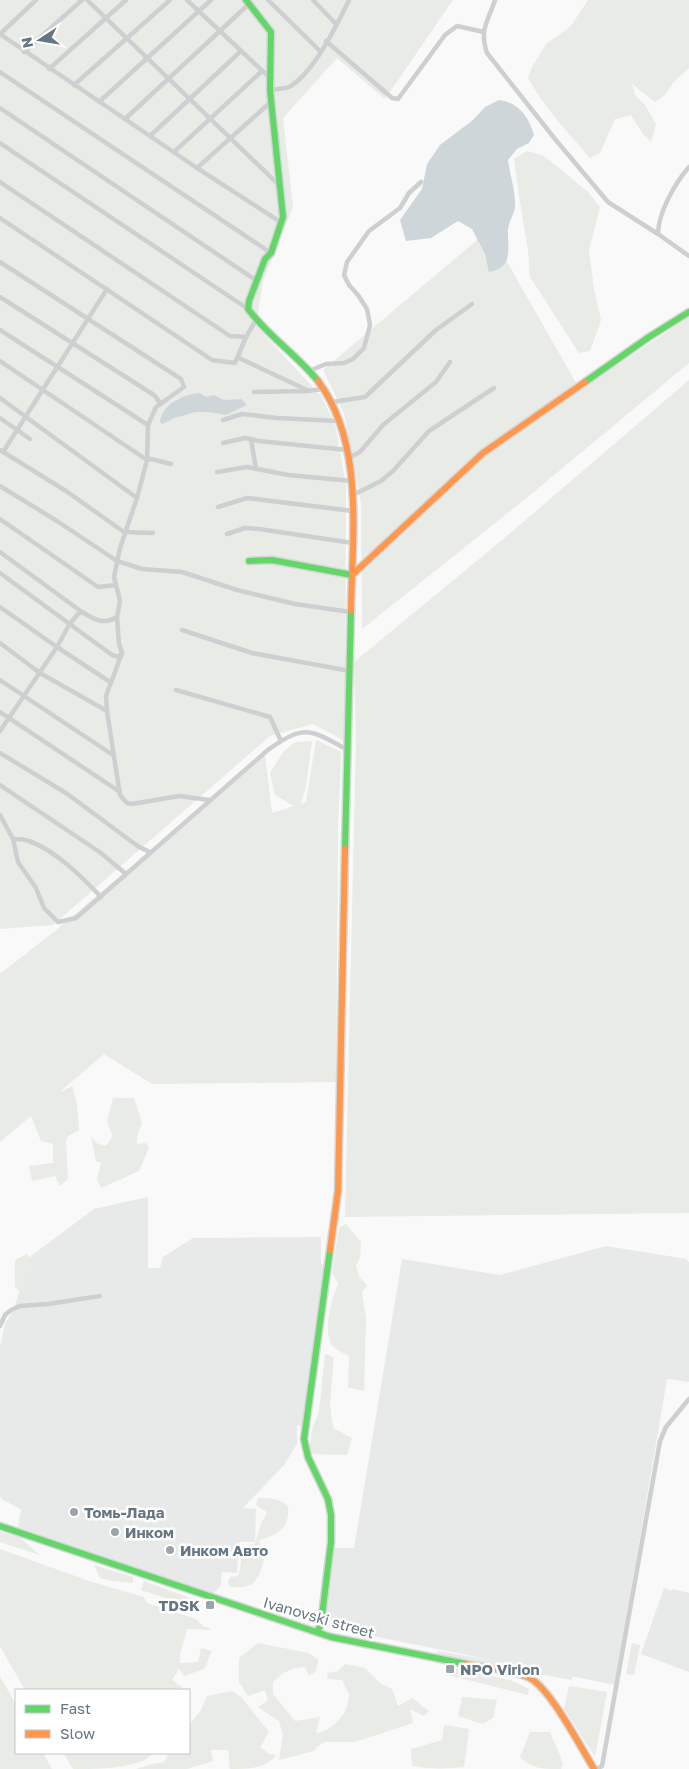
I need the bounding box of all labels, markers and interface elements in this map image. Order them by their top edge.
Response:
north arrow [15,15,65,65]
text: N [17,36,36,50]
place label: Томь-Лада [84,1503,165,1521]
marker: Томь-Лада [68,1506,80,1518]
place label: Инком [125,1523,174,1541]
marker: Инком [109,1526,121,1538]
place label: Инком Авто [180,1541,268,1559]
marker: Инком Авто [164,1544,176,1556]
street label: Ivanovski street [261,1593,377,1641]
place label: TDSK [159,1596,200,1614]
marker: TDSK [204,1599,216,1611]
place label: NPO Virion [460,1660,540,1678]
marker: NPO Virion [444,1663,456,1675]
legend [15,1689,190,1754]
text: Fast [60,1699,91,1717]
text: Slow [60,1724,95,1742]

